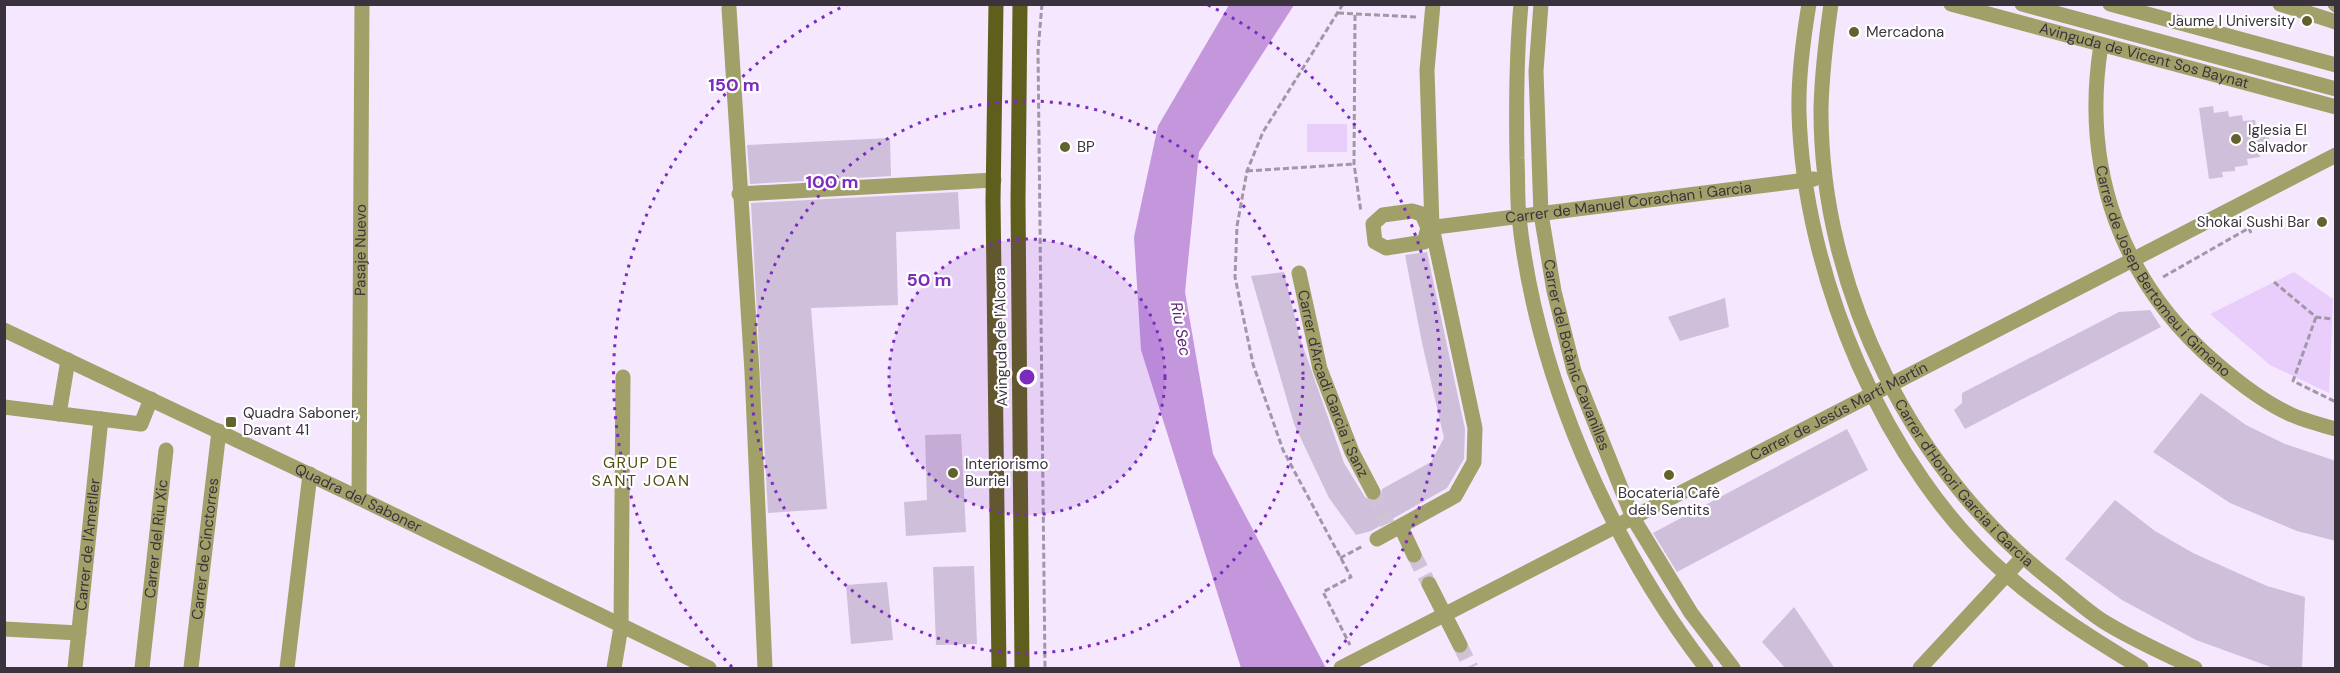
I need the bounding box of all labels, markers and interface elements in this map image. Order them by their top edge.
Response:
place label: Jaume I University [2168,11,2296,31]
marker: Jaume I University [2300,14,2314,28]
street label: Avinguda de Vicent Sos Baynat [2037,18,2251,93]
place label: Mercadona [1866,22,1944,42]
marker: Mercadona [1847,25,1861,39]
text: 150 m [708,73,760,97]
place label: Iglesia El Salvador [2248,120,2308,157]
marker: Iglesia El Salvador [2229,132,2243,146]
place label: BP [1077,137,1095,157]
marker: BP [1058,140,1072,154]
street label: Carrer de Josep Bertomeu i Gimeno [2091,164,2235,382]
text: 100 m [805,170,859,194]
street label: Carrer de Manuel Corachan i Garcia [1504,177,1753,228]
street label: Pasaje Nuevo [350,204,371,296]
place label: Shokai Sushi Bar [2197,212,2310,232]
marker: Shokai Sushi Bar [2315,215,2329,229]
street label: Carrer del Botànic Cavanilles [1539,258,1615,453]
street label: Avinguda de l'Alcora [990,267,1012,407]
text: 50 m [906,268,952,292]
street label: Carrer d'Arcadi Garcia i Sanz [1293,288,1374,481]
water label: Riu Sec [1166,300,1196,358]
street label: Carrer de Jesús Martí Martín [1746,357,1931,465]
centre of rings [1017,367,1037,387]
street label: Carrer d'Honori Garcia i Garcia [1890,395,2038,571]
place label: Quadra Saboner, Davant 41 [243,403,359,440]
marker: Quadra Saboner, Davant 41 [224,415,238,429]
district label: GRUP DE SANT JOAN [592,452,690,491]
place label: Interiorismo Burriel [965,454,1048,491]
street label: Quadra del Saboner [291,459,425,537]
marker: Interiorismo Burriel [946,466,960,480]
marker: Bocateria Cafè dels Sentits [1662,468,1676,482]
street label: Carrer de l'Ametller [71,477,105,612]
street label: Carrer de Cinctorres [187,477,223,621]
street label: Carrer del Riu Xic [140,478,173,599]
place label: Bocateria Cafè dels Sentits [1618,483,1720,520]

